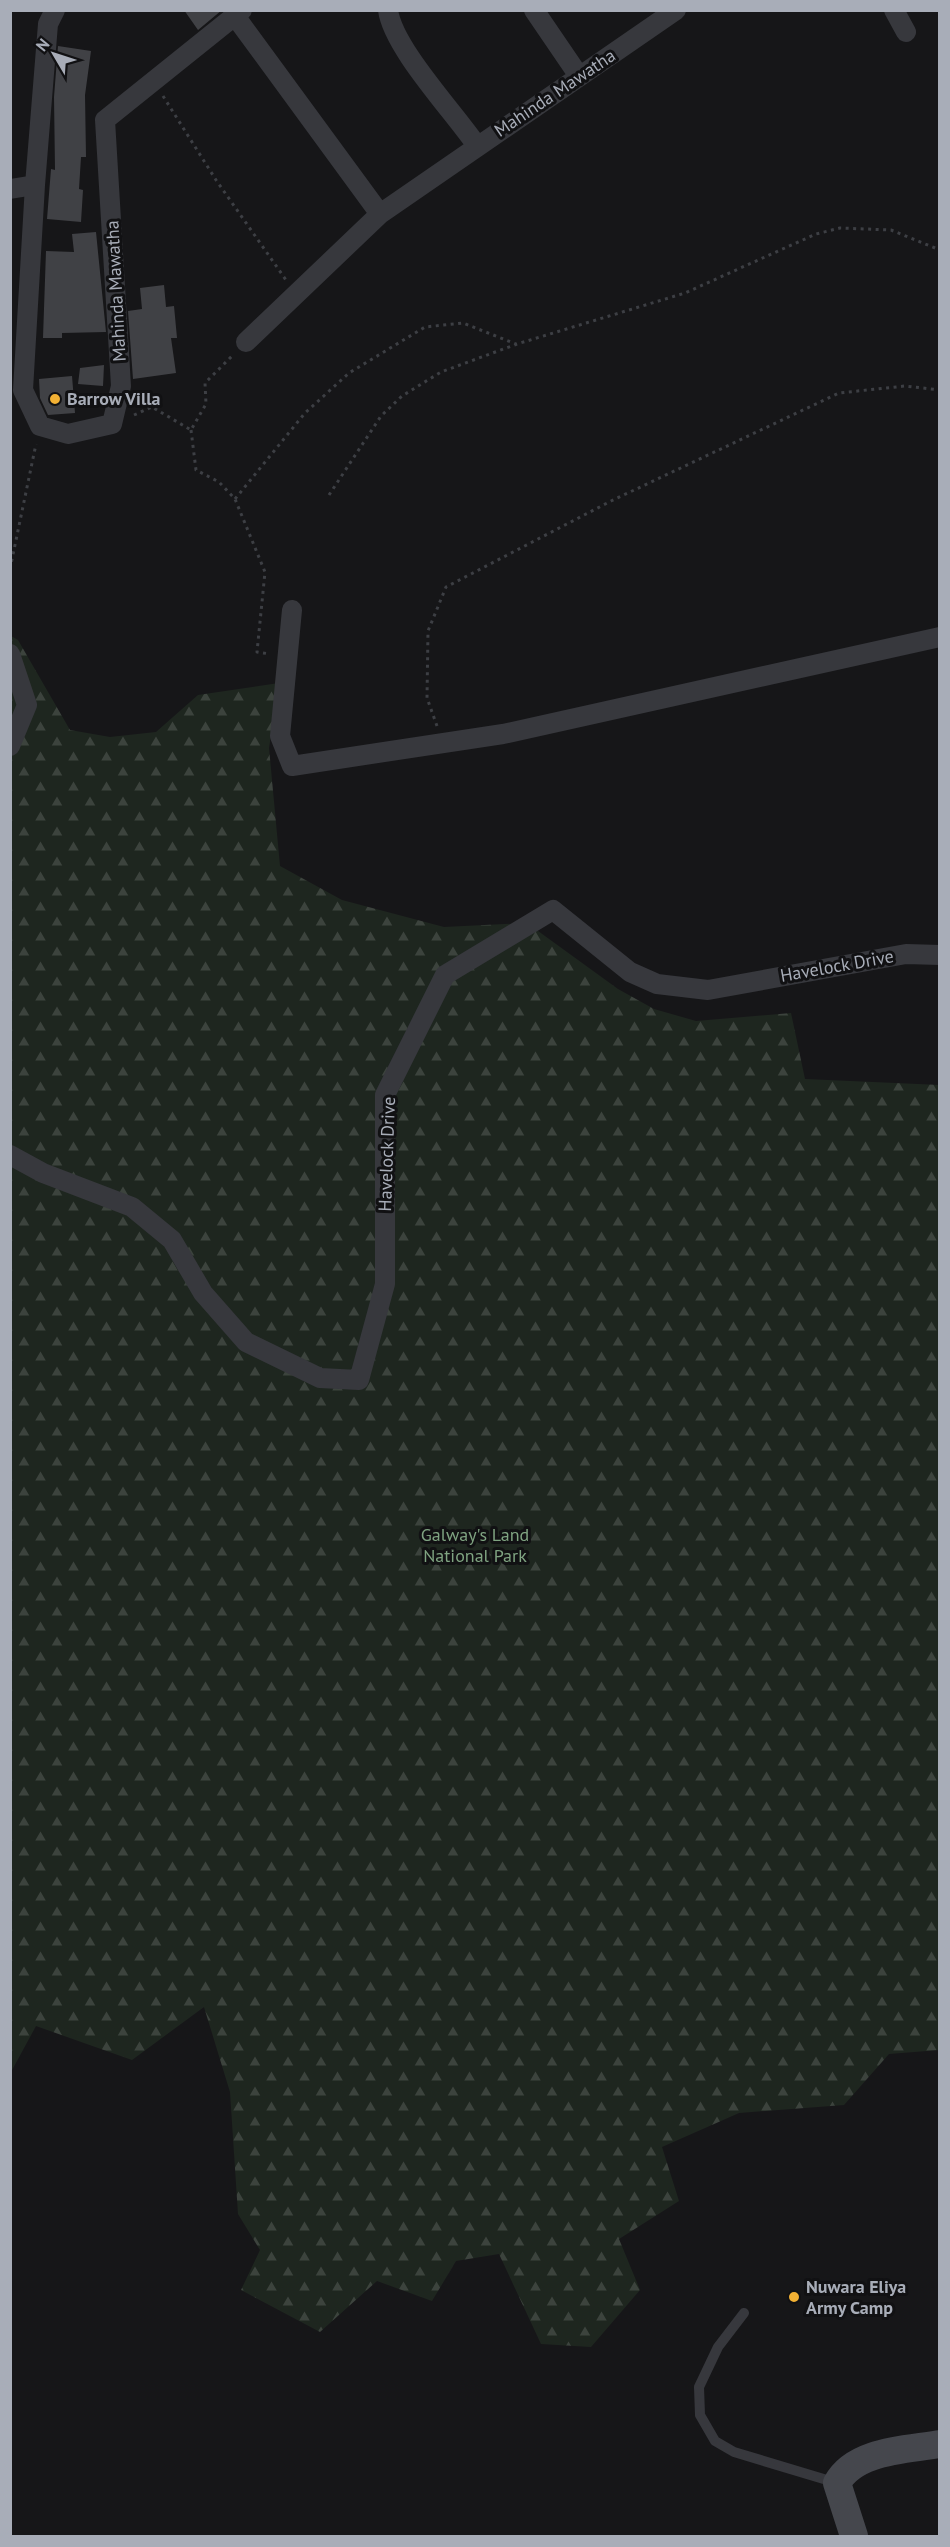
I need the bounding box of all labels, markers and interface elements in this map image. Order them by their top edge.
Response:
north arrow [24,24,84,84]
text: N [31,34,53,55]
street label: Mahinda Mawatha [490,44,620,142]
street label: Mahinda Mawatha [100,220,131,362]
place label: Barrow Villa [67,387,161,410]
marker: Barrow Villa [48,392,62,406]
street label: Havelock Drive [778,944,895,987]
street label: Havelock Drive [373,1096,400,1212]
park label: Galway's Land National Park [421,1523,529,1567]
place label: Nuwara Eliya Army Camp [806,2275,906,2319]
marker: Nuwara Eliya Army Camp [787,2290,801,2304]

